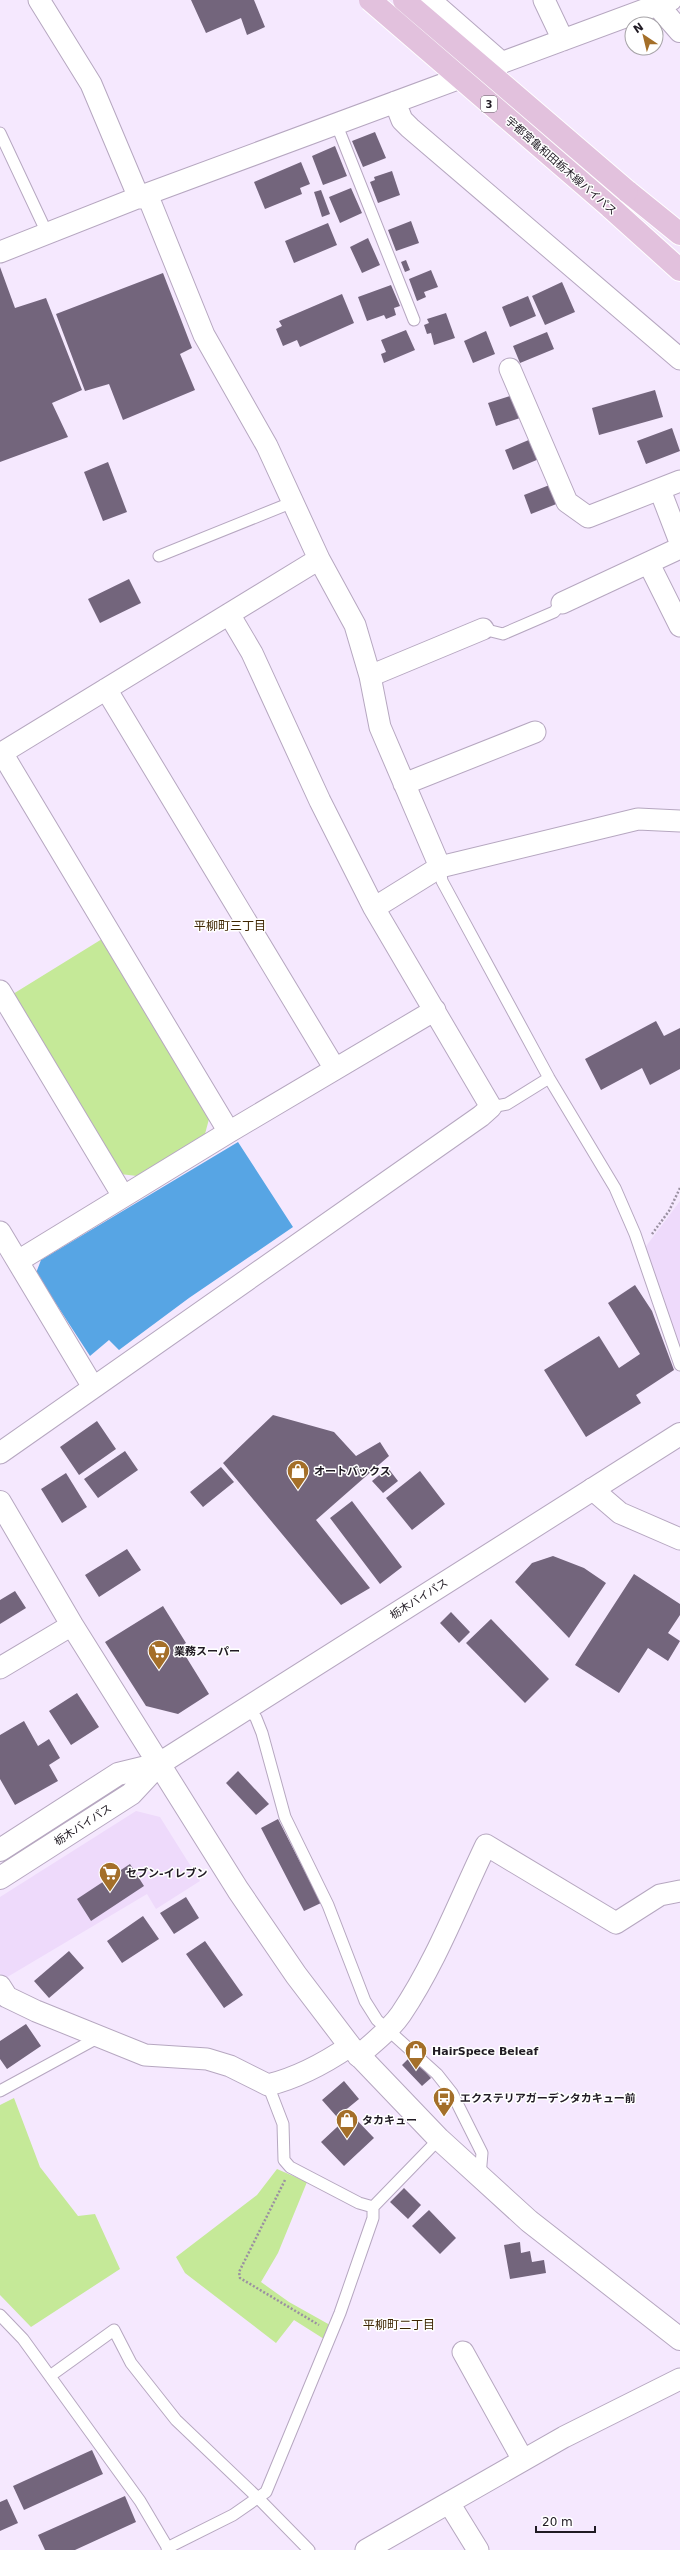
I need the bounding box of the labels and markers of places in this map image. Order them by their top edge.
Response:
shop icon: オートバックス [285,1458,311,1491]
place label: オートバックス [314,1465,391,1478]
supermarket icon: 業務スーパー [146,1638,172,1671]
place label: 業務スーパー [174,1645,240,1658]
supermarket icon: セブン-イレブン [97,1860,123,1893]
place label: セブン-イレブン [126,1867,208,1880]
shop icon: HairSpece Beleaf [403,2038,429,2071]
place label: HairSpece Beleaf [432,2045,538,2058]
bus stop icon: エクステリアガーデンタカキュー前 [431,2085,457,2118]
place label: エクステリアガーデンタカキュー前 [460,2092,636,2105]
shop icon: タカキュー [334,2107,360,2140]
place label: タカキュー [362,2114,417,2127]

